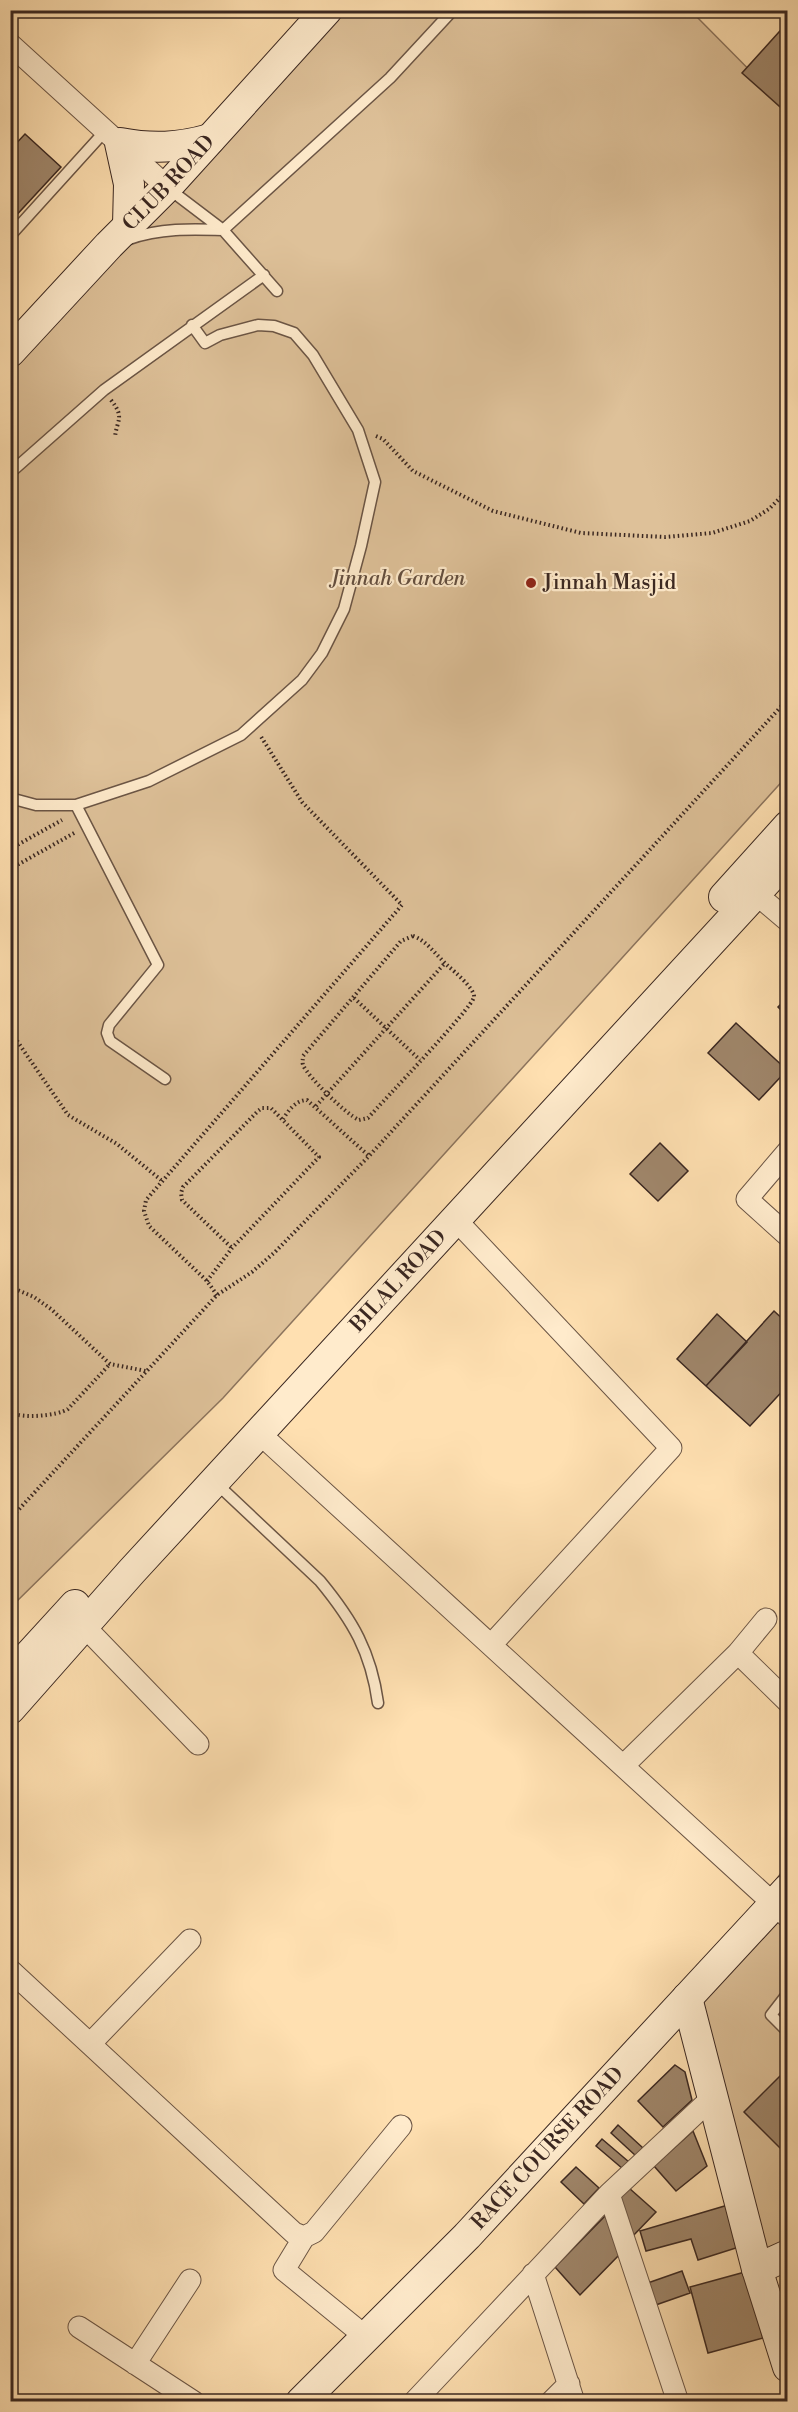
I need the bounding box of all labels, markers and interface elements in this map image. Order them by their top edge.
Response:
street label: CLUB ROAD [117,130,221,237]
park label: Jinnah Garden [329,566,465,592]
place label: Jinnah Masjid [542,570,676,596]
marker: Jinnah Masjid [524,576,538,590]
street label: BILAL ROAD [344,1224,452,1339]
street label: RACE COURSE ROAD [466,2061,630,2235]

